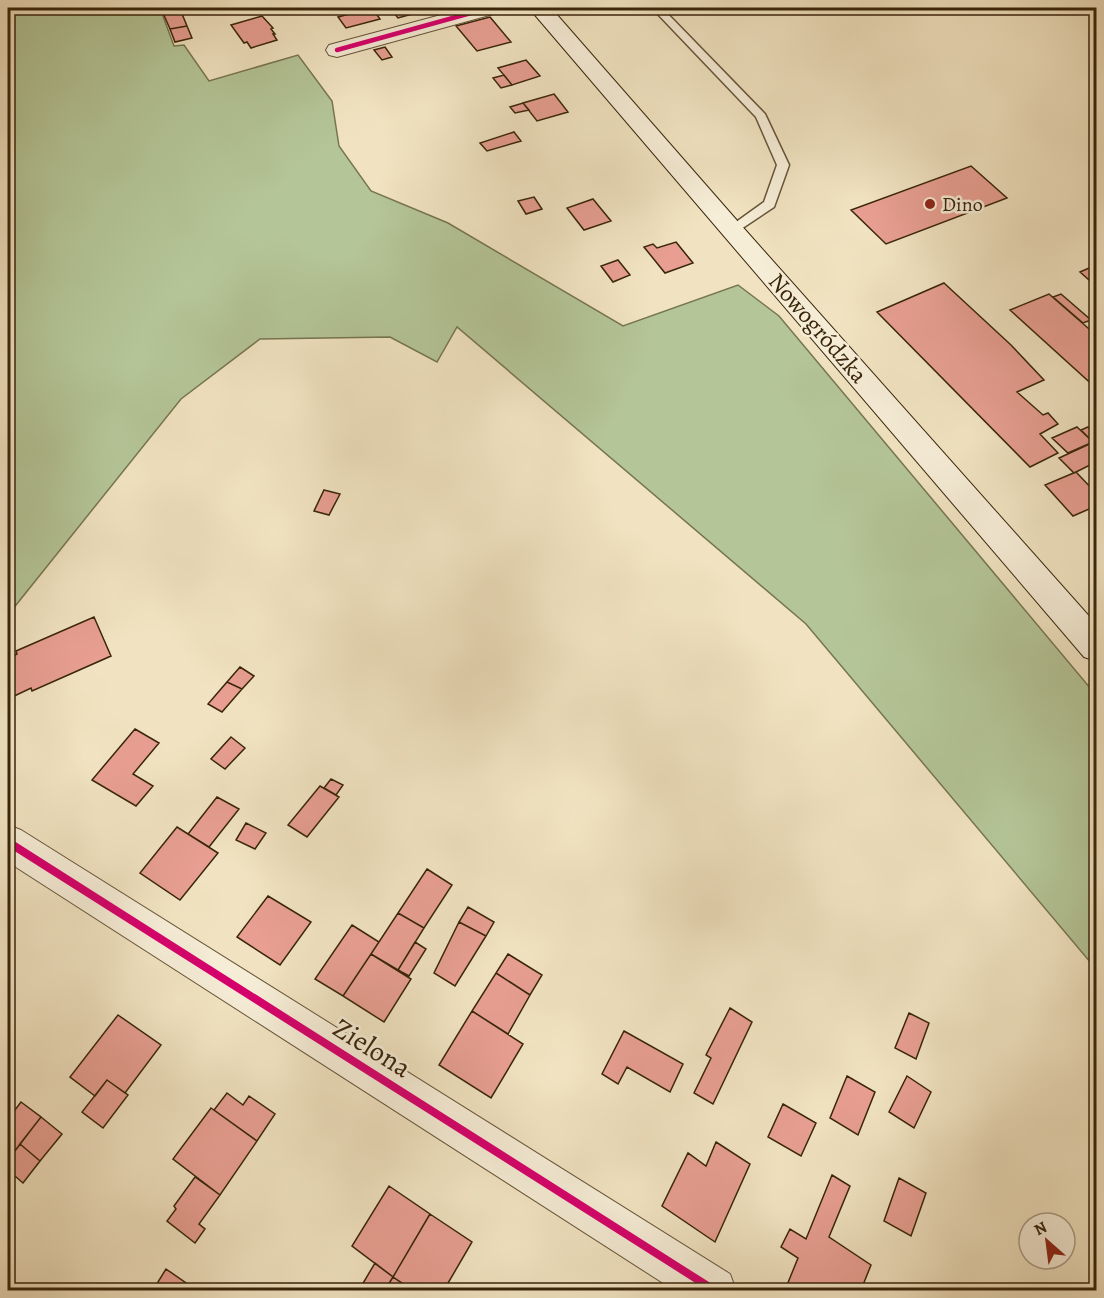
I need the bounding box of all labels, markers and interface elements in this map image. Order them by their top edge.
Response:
place label: Dino [942,191,983,218]
marker: Dino [923,197,937,211]
street label: Nowogródzka [761,266,875,391]
street label: Zielona [326,1009,418,1087]
north arrow [1017,1211,1077,1271]
text: N [1030,1216,1051,1241]

